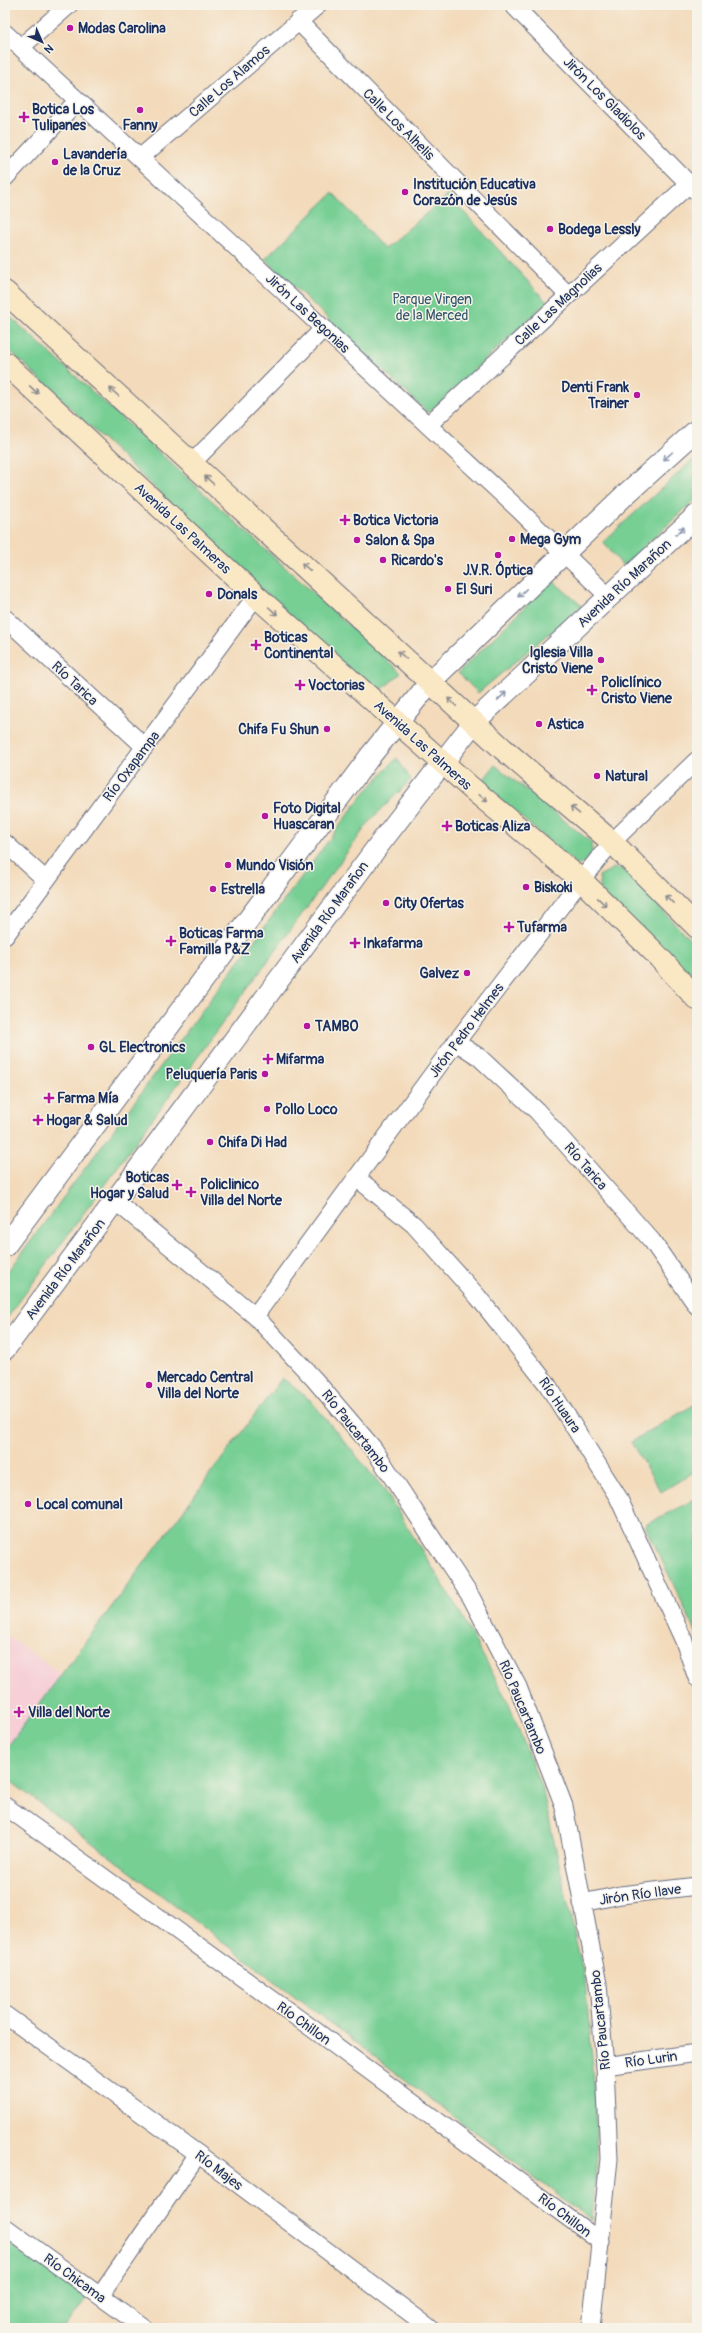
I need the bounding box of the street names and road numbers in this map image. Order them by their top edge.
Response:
street label: Calle Los Alamos [185,41,274,121]
street label: Jirón Los Gladiolos [560,53,650,144]
street label: Calle Los Alhelis [359,85,439,164]
street label: Calle Las Magnolias [511,259,606,349]
street label: Jirón Las Begonias [262,270,354,357]
street label: Avenida Las Palmeras [131,479,235,578]
street label: Avenida Río Marañon [574,535,675,631]
street label: Río Tarica [48,658,101,709]
street label: Avenida Las Palmeras [370,697,476,794]
street label: Río Oxapampa [99,728,163,805]
street label: Avenida Río Marañon [287,858,372,967]
street label: Jirón Pedro Helmes [425,979,508,1081]
street label: Río Tarica [560,1139,611,1193]
street label: Avenida Río Marañon [22,1215,109,1323]
street label: Río Huaura [535,1374,584,1436]
street label: Río Paucartambo [318,1386,394,1477]
street label: Río Paucartambo [495,1658,550,1757]
street label: Jirón Río Ilave [598,1880,682,1909]
street label: Río Paucartambo [587,1969,614,2071]
street label: Río Chillon [273,1998,334,2049]
street label: Río Lurin [624,2047,678,2072]
street label: Río Majes [191,2147,247,2194]
street label: Río Chillon [535,2190,595,2241]
street label: Río Chicama [40,2250,109,2307]

